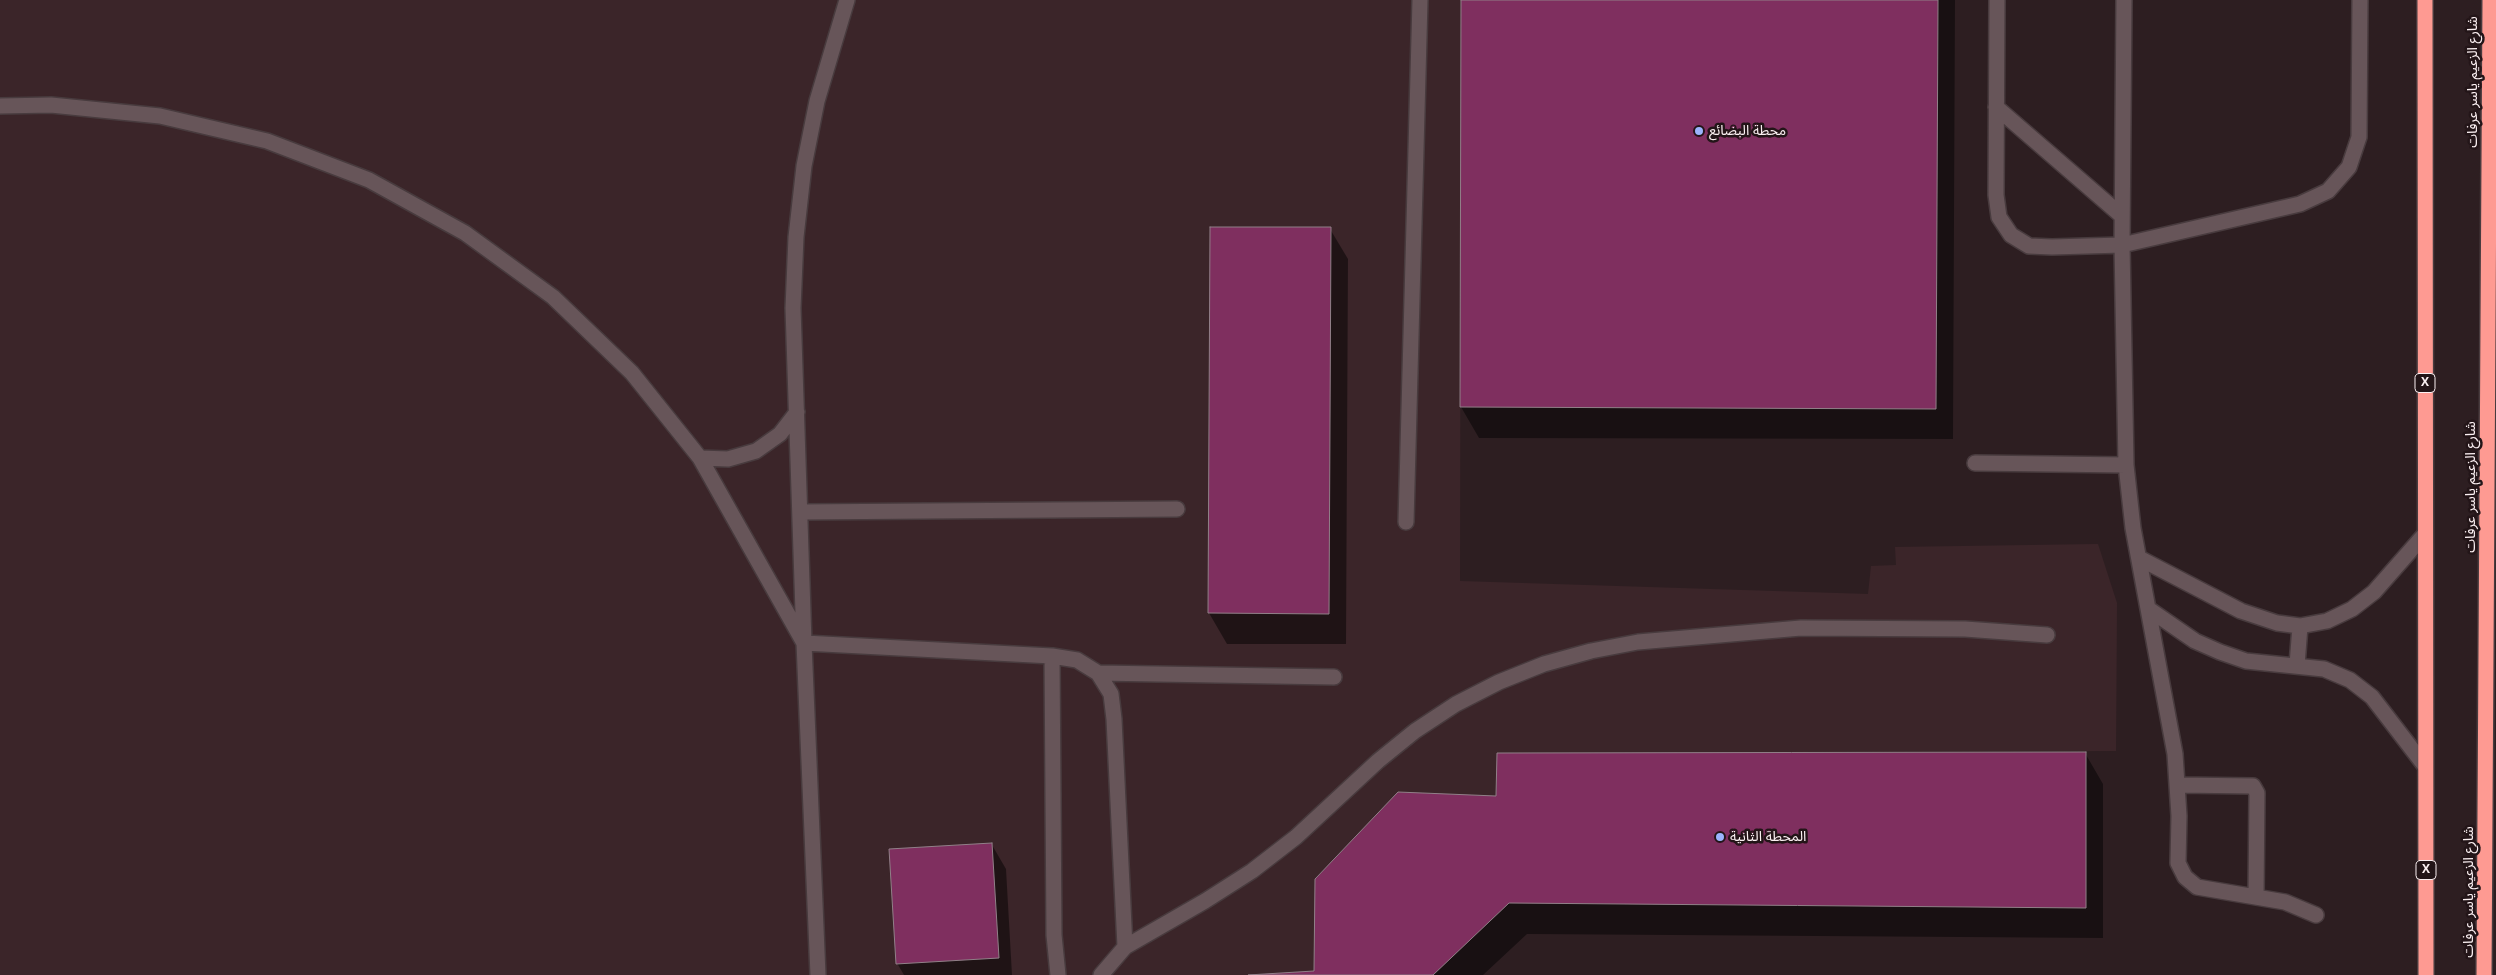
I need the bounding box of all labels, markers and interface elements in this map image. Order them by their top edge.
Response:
street label: شارع الزعيم ياسر عرفات [2465,16,2481,148]
place label: محطة البضائع [1709,123,1786,139]
marker: محطة البضائع [1693,125,1705,137]
road number: X [2415,373,2435,392]
street label: شارع الزعيم ياسر عرفات [2463,421,2479,553]
street label: شارع الزعيم ياسر عرفات [2461,826,2477,958]
place label: المحطة الثانية [1730,829,1806,845]
marker: المحطة الثانية [1714,831,1726,843]
road number: X [2416,860,2436,880]

